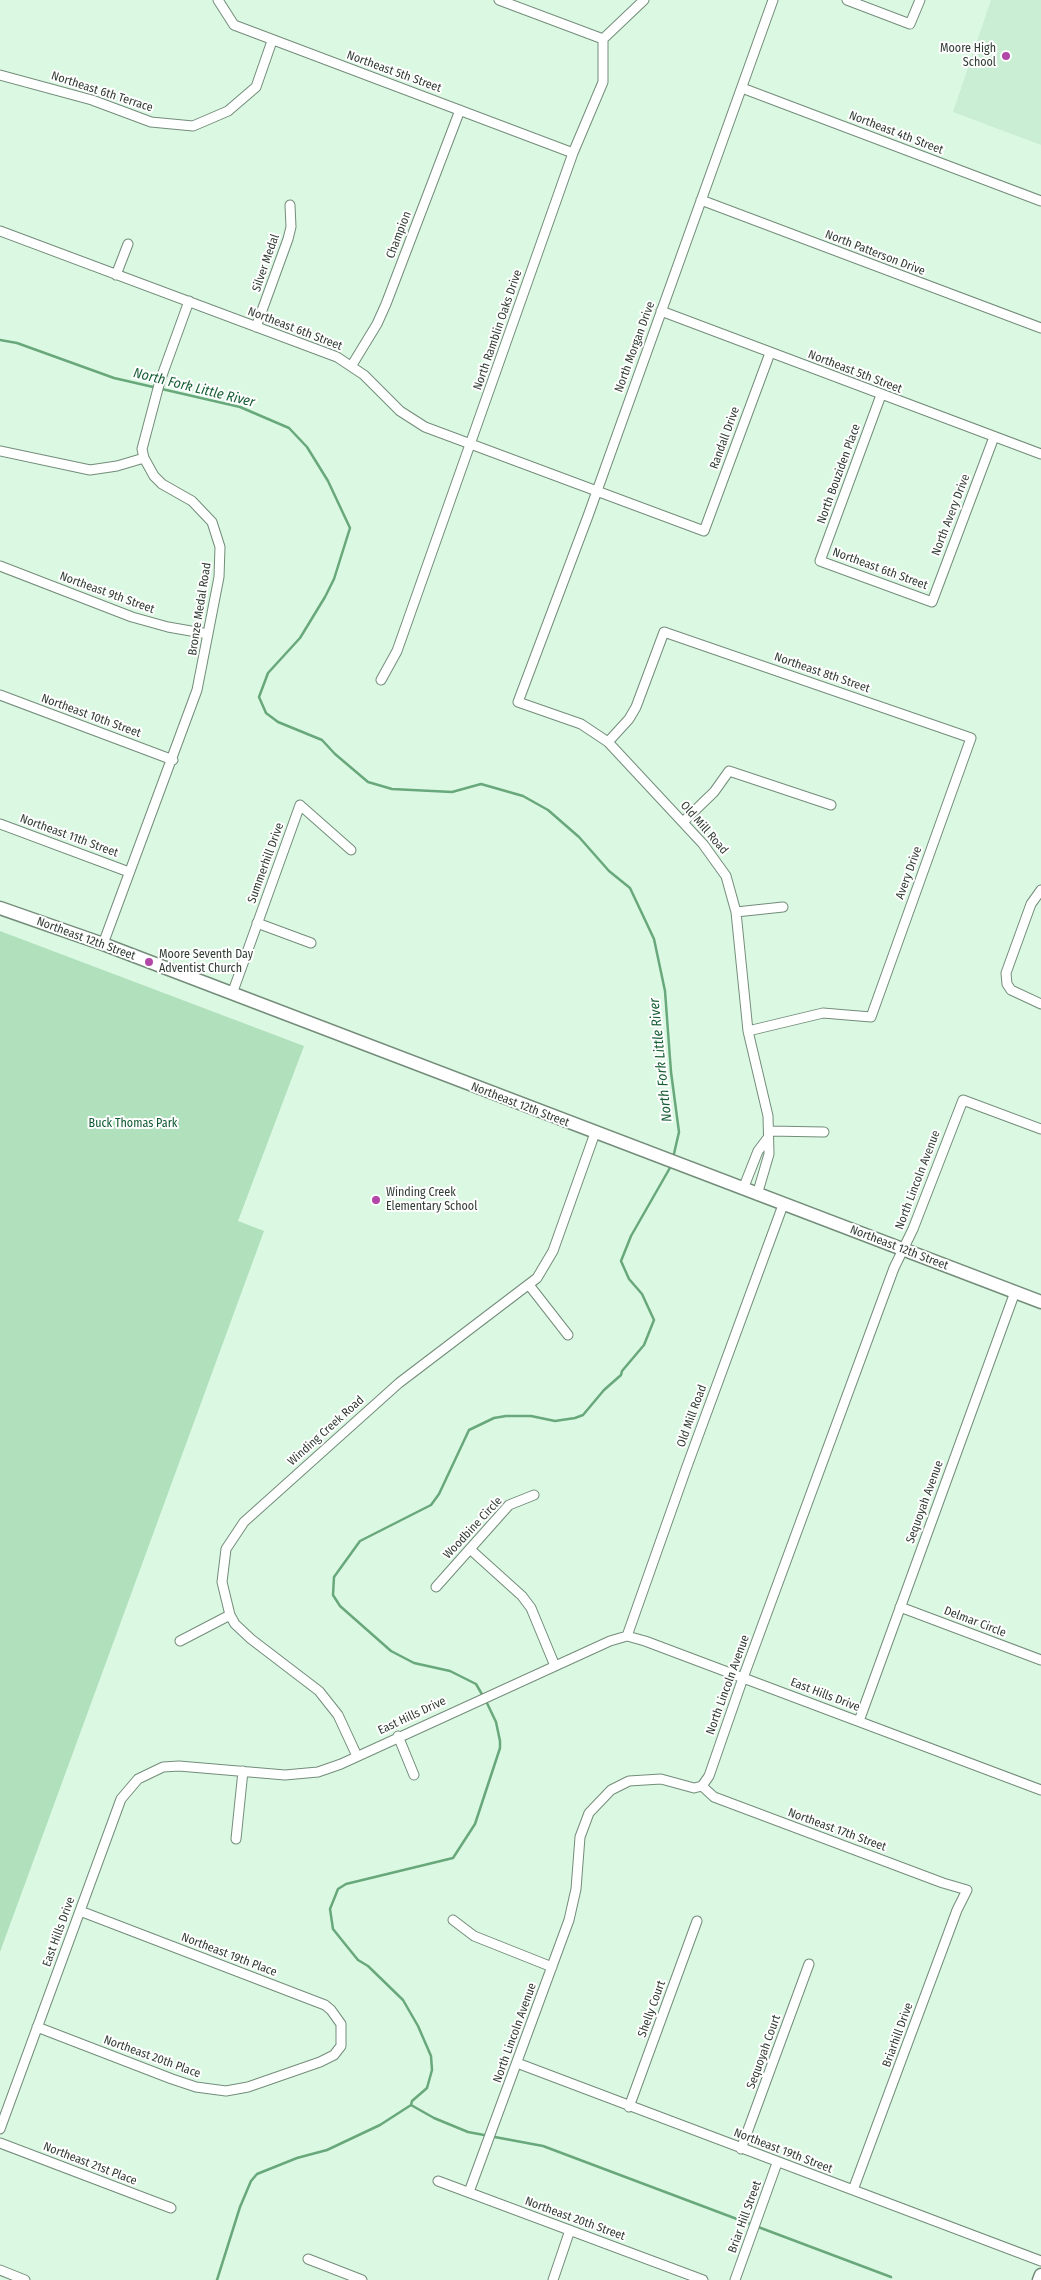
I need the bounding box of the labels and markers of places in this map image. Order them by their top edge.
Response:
place label: Moore High School [940,42,996,70]
marker: Moore High School [1000,50,1012,62]
place label: Moore Seventh Day Adventist Church [159,948,253,976]
marker: Moore Seventh Day Adventist Church [143,956,155,968]
place label: Winding Creek Elementary School [386,1186,477,1214]
marker: Winding Creek Elementary School [370,1194,382,1206]

